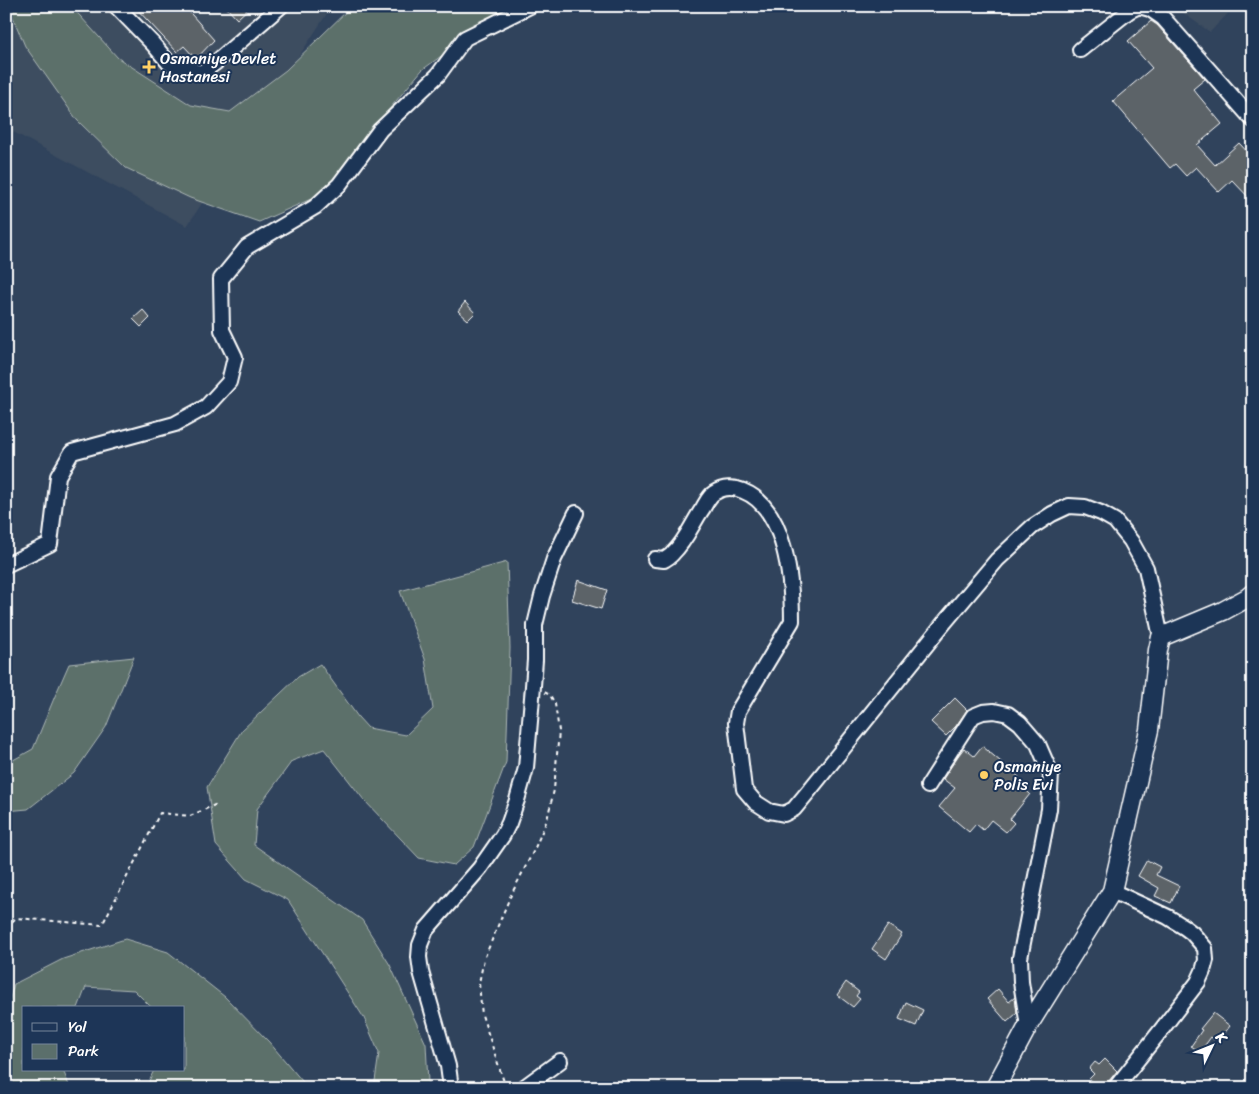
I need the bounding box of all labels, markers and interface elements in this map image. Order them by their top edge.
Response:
place label: Osmaniye Devlet Hastanesi [160,44,276,91]
marker: Osmaniye Devlet Hastanesi [142,60,156,74]
place label: Osmaniye Polis Evi [994,752,1061,799]
marker: Osmaniye Polis Evi [978,769,990,781]
legend [22,1006,185,1072]
text: Yol [68,1014,87,1040]
north arrow [1186,1022,1236,1072]
text: K [1208,1025,1234,1050]
text: Park [68,1038,99,1064]

